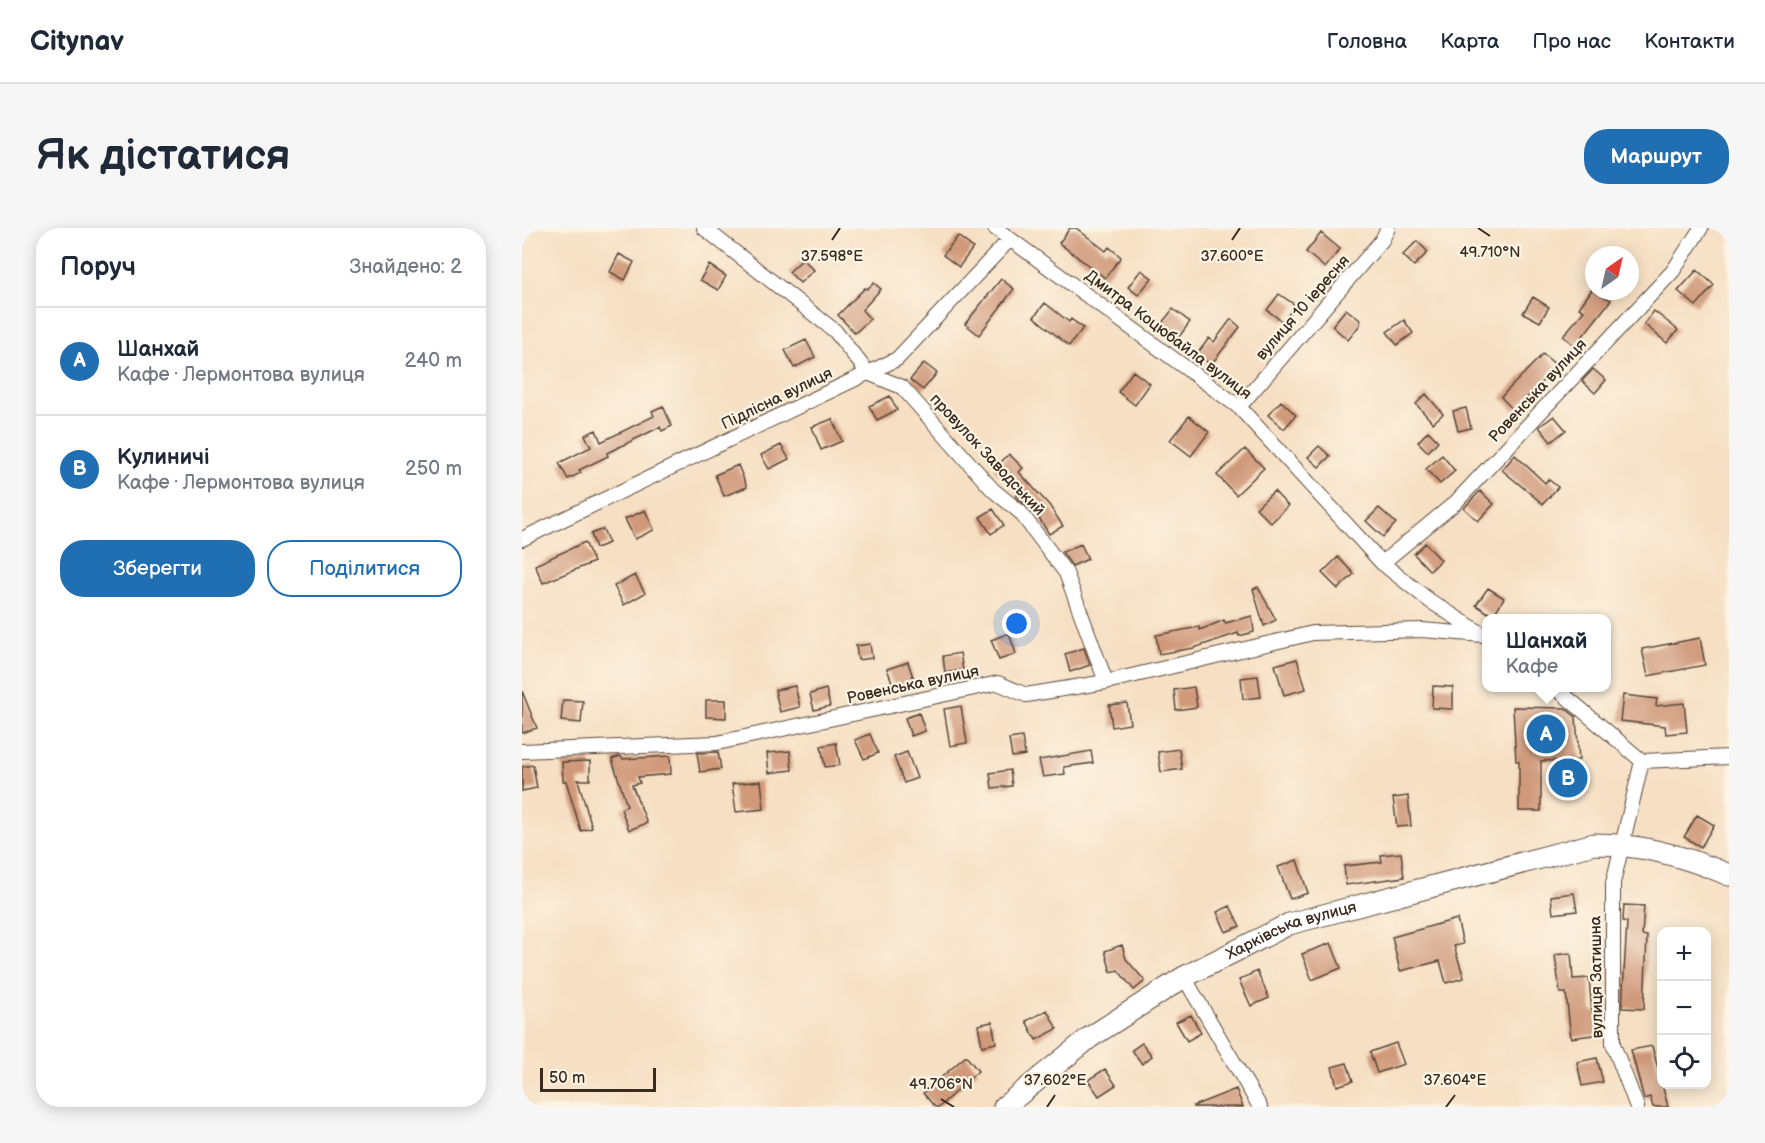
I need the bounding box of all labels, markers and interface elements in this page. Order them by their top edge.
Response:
text: Citynav [30,25,124,58]
text: Головна [1327,29,1407,54]
text: Карта [1440,29,1499,54]
text: Про нас [1532,29,1611,54]
text: Контакти [1644,29,1735,54]
button: Маршрут [1584,129,1729,184]
text: Як дістатися [36,131,290,182]
text: 49.710°N [1460,243,1520,262]
north arrow [1585,246,1639,300]
text: 37.598°E [801,247,863,266]
text: 37.600°E [1200,247,1264,266]
text: Поруч [60,252,136,283]
street label: вулиця 10 іересня [1252,252,1354,364]
text: Знайдено: 2 [349,255,462,279]
street label: Дмитра Коцюбайла вулиця [1081,266,1255,404]
street label: Ровенська вулиця [1485,335,1591,447]
text: Шанхай [117,336,199,363]
text: A [73,349,86,373]
text: 240 m [405,349,462,373]
text: Кафе · Лермонтова вулиця [117,363,365,387]
street label: Підлісна вулиця [718,364,836,434]
street label: провулок Заводський [926,390,1048,520]
text: Кулиничі [117,444,210,471]
text: B [72,457,87,481]
text: 250 m [405,457,462,481]
text: Кафе · Лермонтова вулиця [117,471,365,495]
button: Зберегти [60,540,255,597]
button: Поділитися [267,540,462,597]
your location [1002,609,1031,638]
popup [1482,614,1611,692]
text: Шанхай [1505,628,1588,655]
text: Кафе [1505,655,1558,679]
street label: Ровенська вулиця [845,662,981,708]
pin: A [1526,712,1566,756]
pin: B [1548,756,1588,800]
street label: Харківська вулиця [1223,897,1359,964]
street label: вулиця Затишна [1586,915,1608,1038]
map controls [1657,927,1711,1089]
button: + [1657,927,1711,981]
button: − [1657,981,1711,1035]
button: locate [1657,1035,1711,1089]
scale bar [540,1065,656,1092]
text: 50 m [549,1069,585,1088]
text: 37.602°E [1024,1071,1086,1090]
text: 37.604°E [1424,1071,1487,1090]
text: 49.706°N [909,1075,973,1094]

